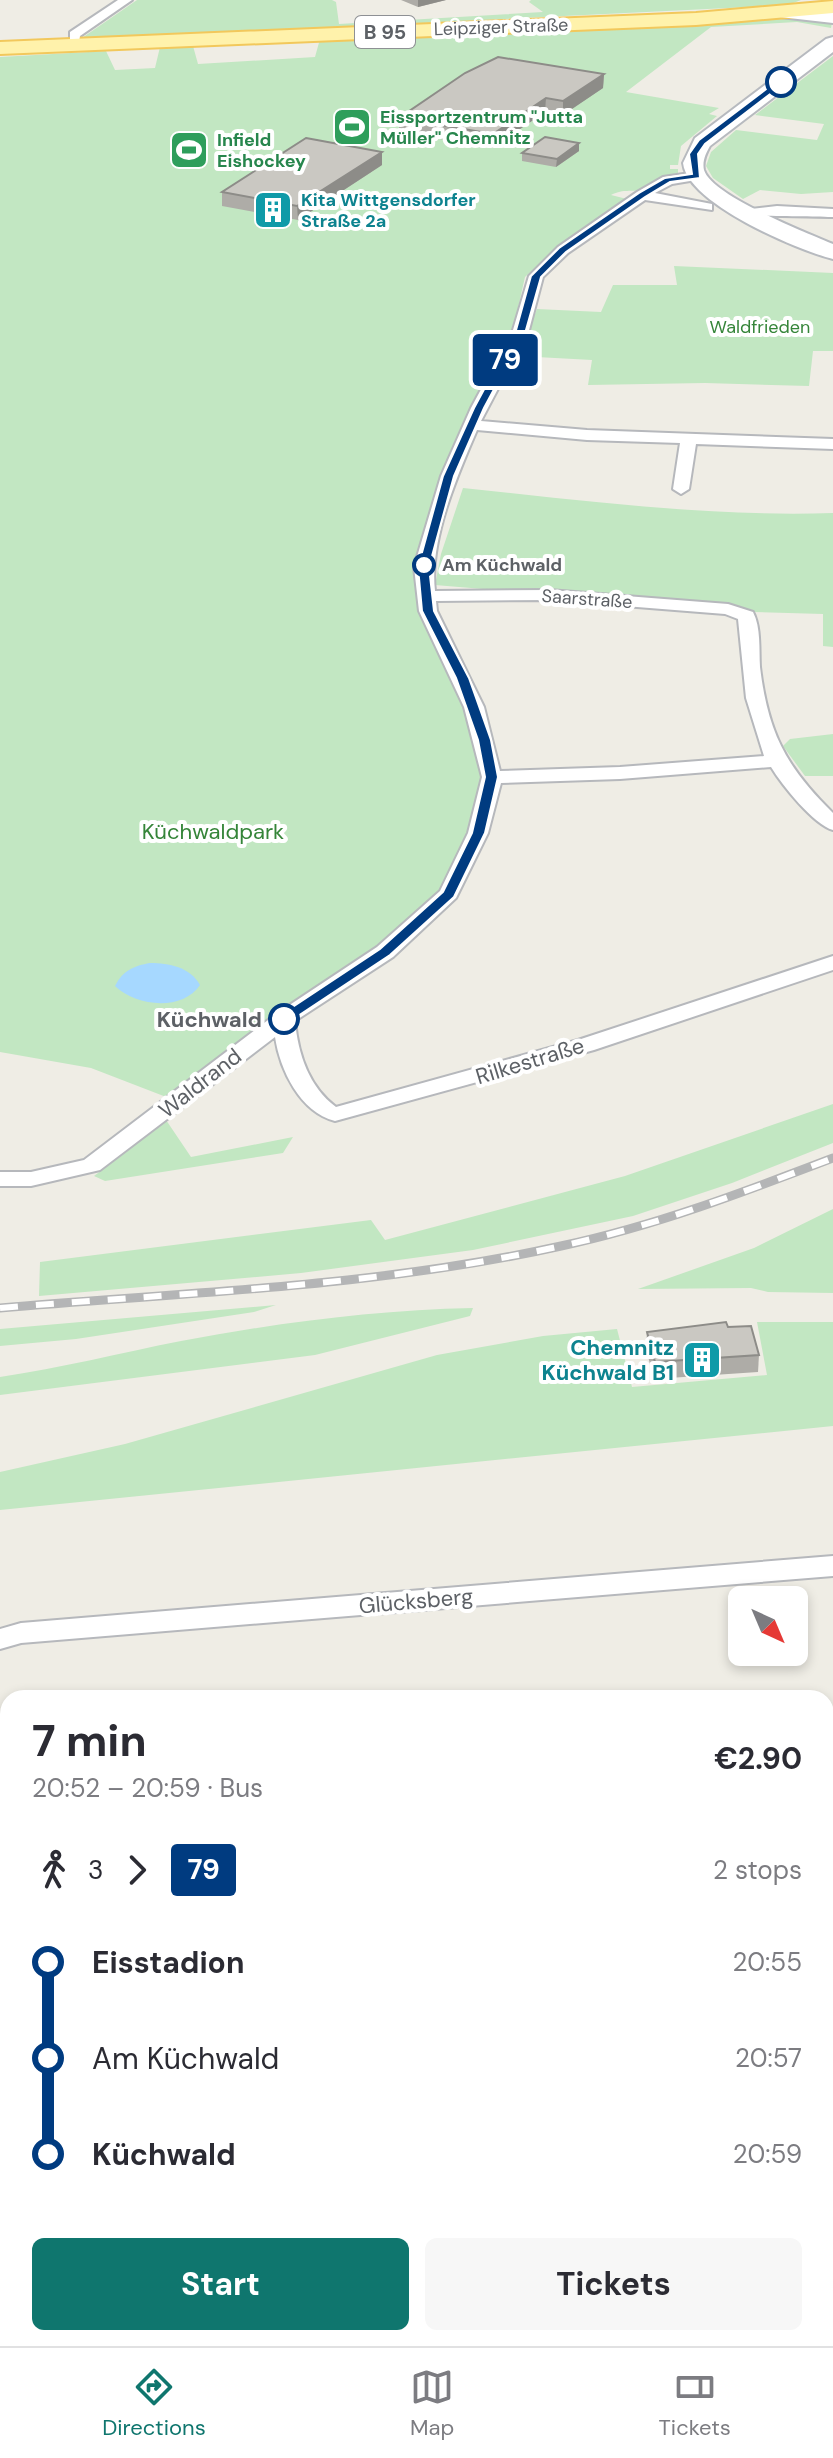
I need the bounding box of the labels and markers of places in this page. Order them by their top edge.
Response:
unlabelled marker [766,67,796,97]
place label: Eissportzentrum "Jutta Müller" Chemnitz [380,105,583,150]
sports icon: Eissportzentrum "Jutta Müller" Chemnitz [331,106,373,148]
place label: Infield Eishockey [217,128,306,173]
sports icon: Infield Eishockey [168,129,210,171]
place label: Kita Wittgensdorfer Straße 2a [301,188,476,233]
building icon: Kita Wittgensdorfer Straße 2a [252,189,294,231]
place label: Am Küchwald [442,553,562,577]
marker: Am Küchwald [413,554,435,576]
marker: Küchwald [269,1004,299,1034]
place label: Küchwald [157,1005,262,1034]
place label: Chemnitz Küchwald B1 [541,1333,674,1387]
building icon: Chemnitz Küchwald B1 [681,1339,723,1381]

